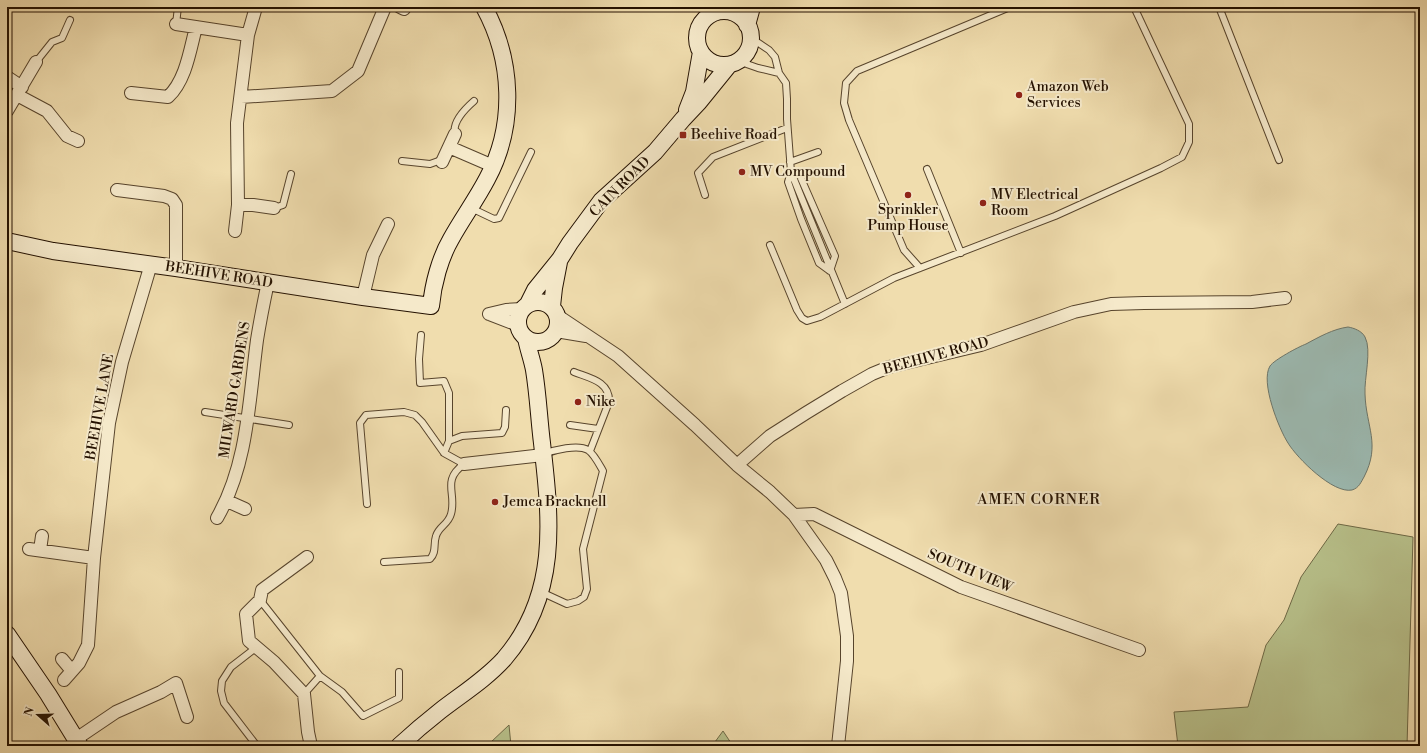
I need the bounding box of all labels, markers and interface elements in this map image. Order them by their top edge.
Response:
place label: Amazon Web Services [1026,78,1109,112]
marker: Amazon Web Services [1014,90,1024,100]
place label: Beehive Road [690,126,777,144]
marker: Beehive Road [678,130,688,140]
street label: CAIN ROAD [586,153,654,221]
place label: MV Compound [750,163,845,181]
marker: MV Compound [737,167,747,177]
place label: MV Electrical Room [991,186,1078,220]
marker: Sprinkler Pump House [903,190,913,200]
marker: MV Electrical Room [978,198,988,208]
place label: Sprinkler Pump House [867,201,949,235]
street label: BEEHIVE ROAD [163,257,274,292]
street label: MILWARD GARDENS [215,320,255,460]
street label: BEEHIVE ROAD [880,333,991,379]
street label: BEEHIVE LANE [82,352,118,463]
place label: Nike [586,393,615,411]
marker: Nike [573,397,583,407]
district label: AMEN CORNER [976,490,1101,509]
place label: Jemca Bracknell [502,493,606,511]
marker: Jemca Bracknell [490,497,500,507]
street label: SOUTH VIEW [925,545,1016,597]
north arrow [18,695,58,735]
text: N [21,705,38,718]

